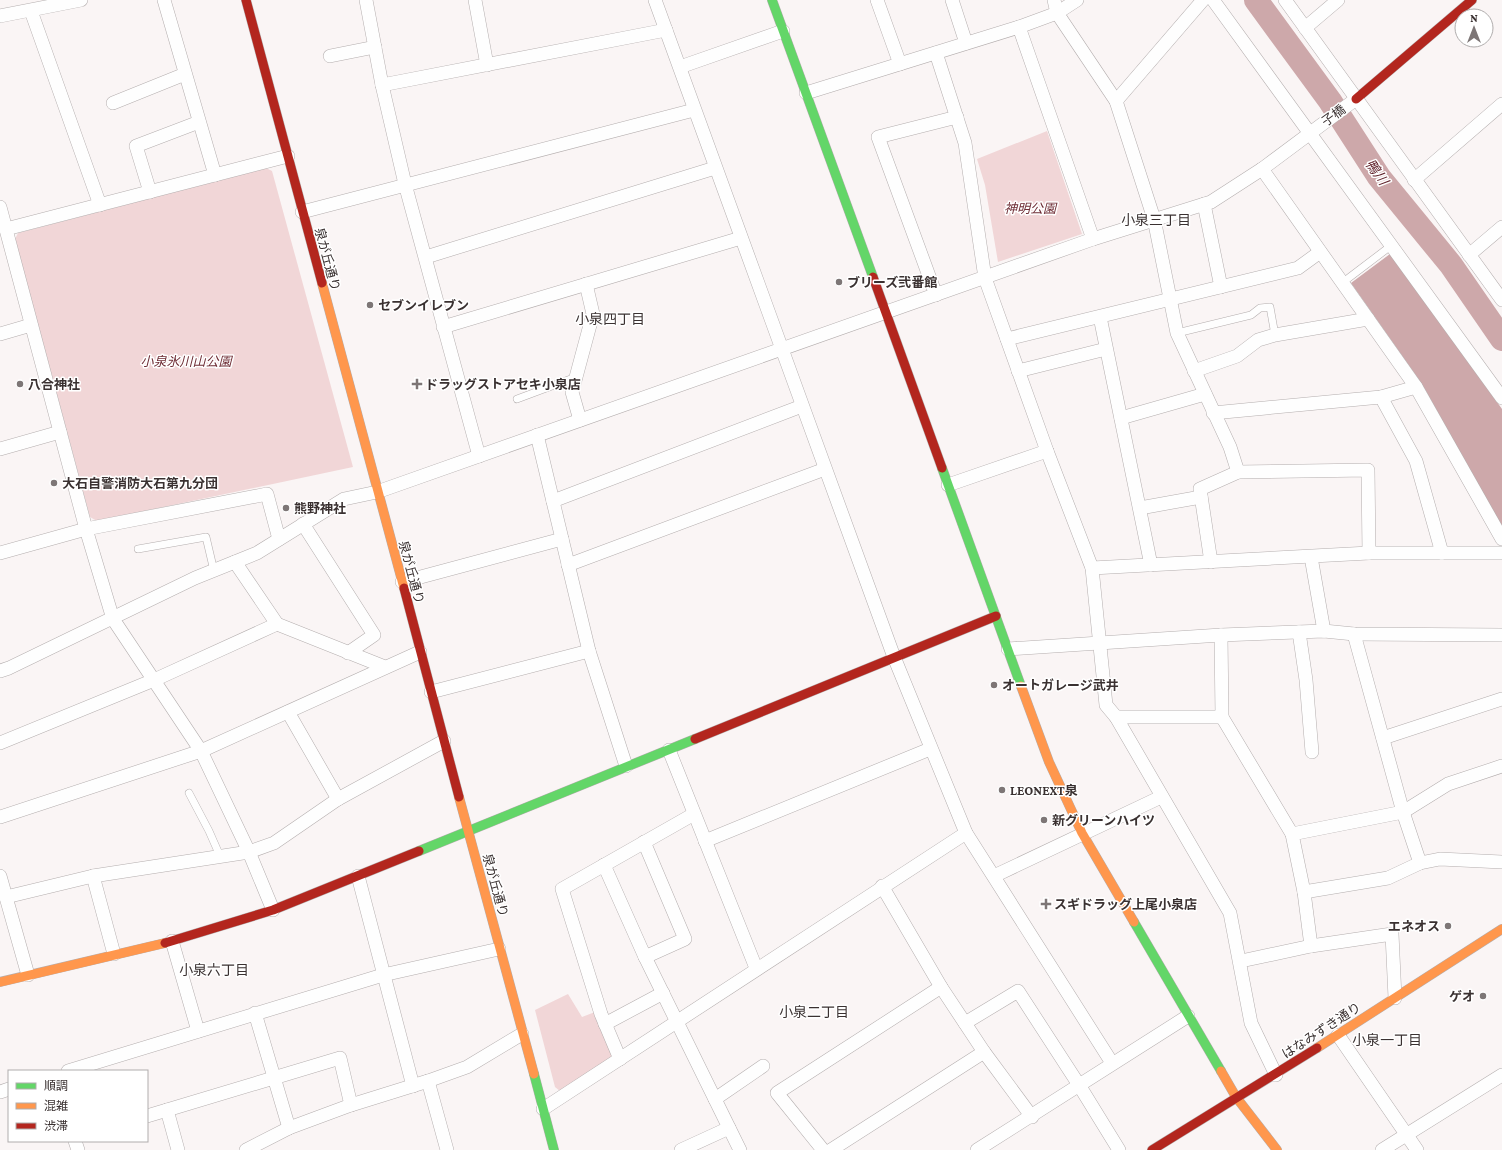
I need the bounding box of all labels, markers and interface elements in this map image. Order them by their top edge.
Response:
north arrow [1454,8,1494,48]
text: N [1470,12,1478,24]
street label: 子橋 [1318,102,1348,129]
water label: 鴨川 [1362,156,1393,190]
park label: 神明公園 [1004,201,1058,216]
district label: 小泉三丁目 [1121,212,1191,228]
street label: 泉が丘通り [312,226,343,292]
place label: ブリーズ弐番館 [847,275,937,290]
marker: ブリーズ弐番館 [834,277,844,287]
place label: セブンイレブン [378,298,469,313]
marker: セブンイレブン [365,300,375,310]
district label: 小泉四丁目 [575,311,645,327]
park label: 小泉氷川山公園 [140,354,233,369]
place label: 八合神社 [28,377,80,392]
place label: ドラッグストアセキ小泉店 [425,377,581,392]
marker: 八合神社 [15,379,25,389]
marker: ドラッグストアセキ小泉店 [412,379,422,389]
place label: 大石自警消防大石第九分団 [62,476,218,491]
marker: 大石自警消防大石第九分団 [49,478,59,488]
place label: 熊野神社 [294,501,346,516]
marker: 熊野神社 [281,503,291,513]
street label: 泉が丘通り [396,539,427,605]
place label: オートガレージ武井 [1002,678,1119,693]
marker: オートガレージ武井 [989,680,999,690]
place label: LEONEXT泉 [1010,783,1078,798]
marker: LEONEXT泉 [997,785,1007,795]
place label: 新グリーンハイツ [1052,813,1155,828]
marker: 新グリーンハイツ [1039,815,1049,825]
street label: 泉が丘通り [480,852,511,918]
place label: スギドラッグ上尾小泉店 [1054,897,1197,912]
marker: スギドラッグ上尾小泉店 [1041,899,1051,909]
place label: エネオス [1388,919,1440,934]
marker: エネオス [1443,921,1453,931]
district label: 小泉六丁目 [179,962,249,978]
place label: ゲオ [1449,989,1475,1004]
marker: ゲオ [1478,991,1488,1001]
street label: はなみずき通り [1279,999,1364,1061]
district label: 小泉二丁目 [779,1004,849,1020]
district label: 小泉一丁目 [1352,1032,1422,1048]
legend [8,1070,148,1142]
text: 順調 [44,1079,68,1093]
text: 混雑 [44,1099,68,1113]
text: 渋滞 [44,1119,68,1133]

